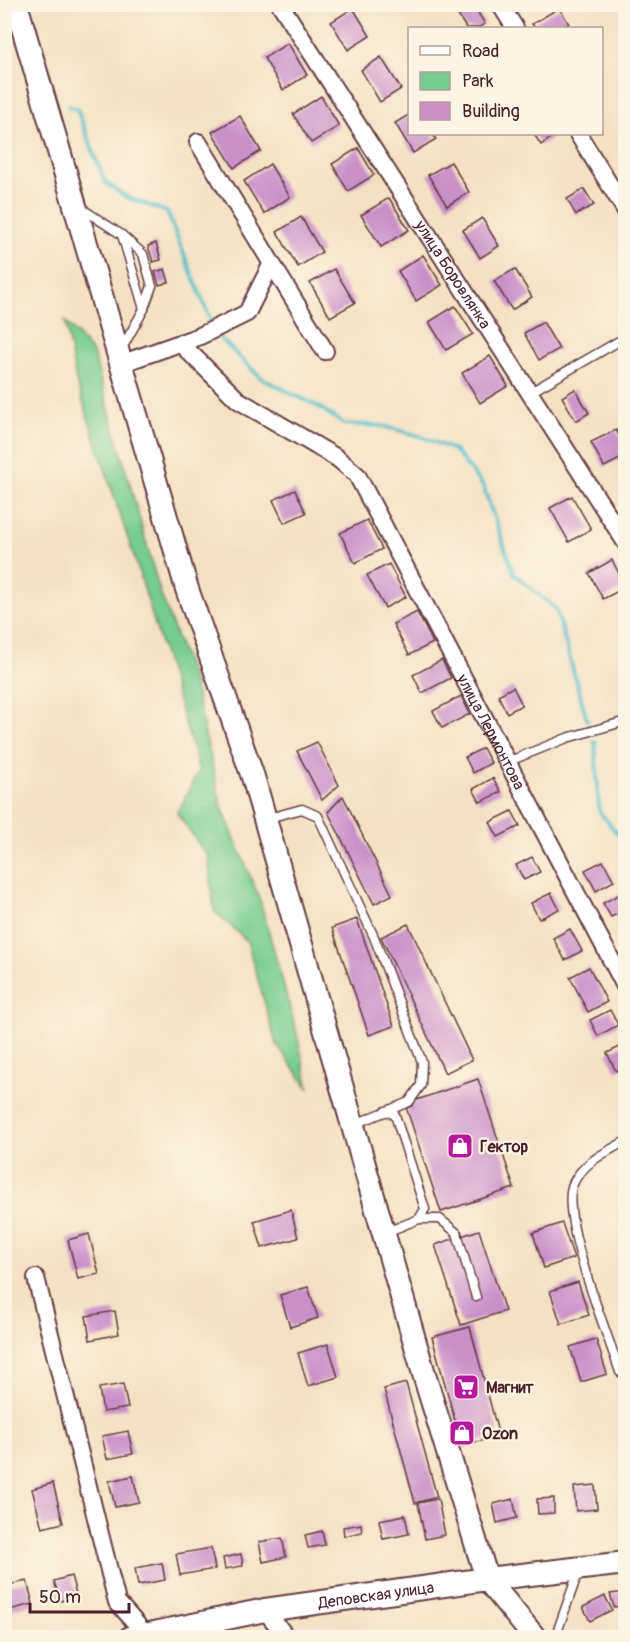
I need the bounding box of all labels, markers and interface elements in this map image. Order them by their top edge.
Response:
legend [408,27,603,135]
text: Road [462,40,499,63]
text: Park [462,70,494,93]
text: Building [462,100,520,123]
street label: улица Боровлянка [410,216,495,333]
street label: улица Лермонтова [452,670,529,793]
shop icon: Гектор [445,1131,475,1161]
place label: Гектор [480,1137,528,1157]
supermarket icon: Магнит [451,1372,481,1402]
place label: Магнит [486,1378,535,1398]
shop icon: Ozon [447,1418,477,1448]
place label: Ozon [482,1424,518,1444]
scale bar [30,1576,129,1614]
street label: Деповская улица [316,1577,435,1614]
text: 50 m [39,1586,81,1609]

